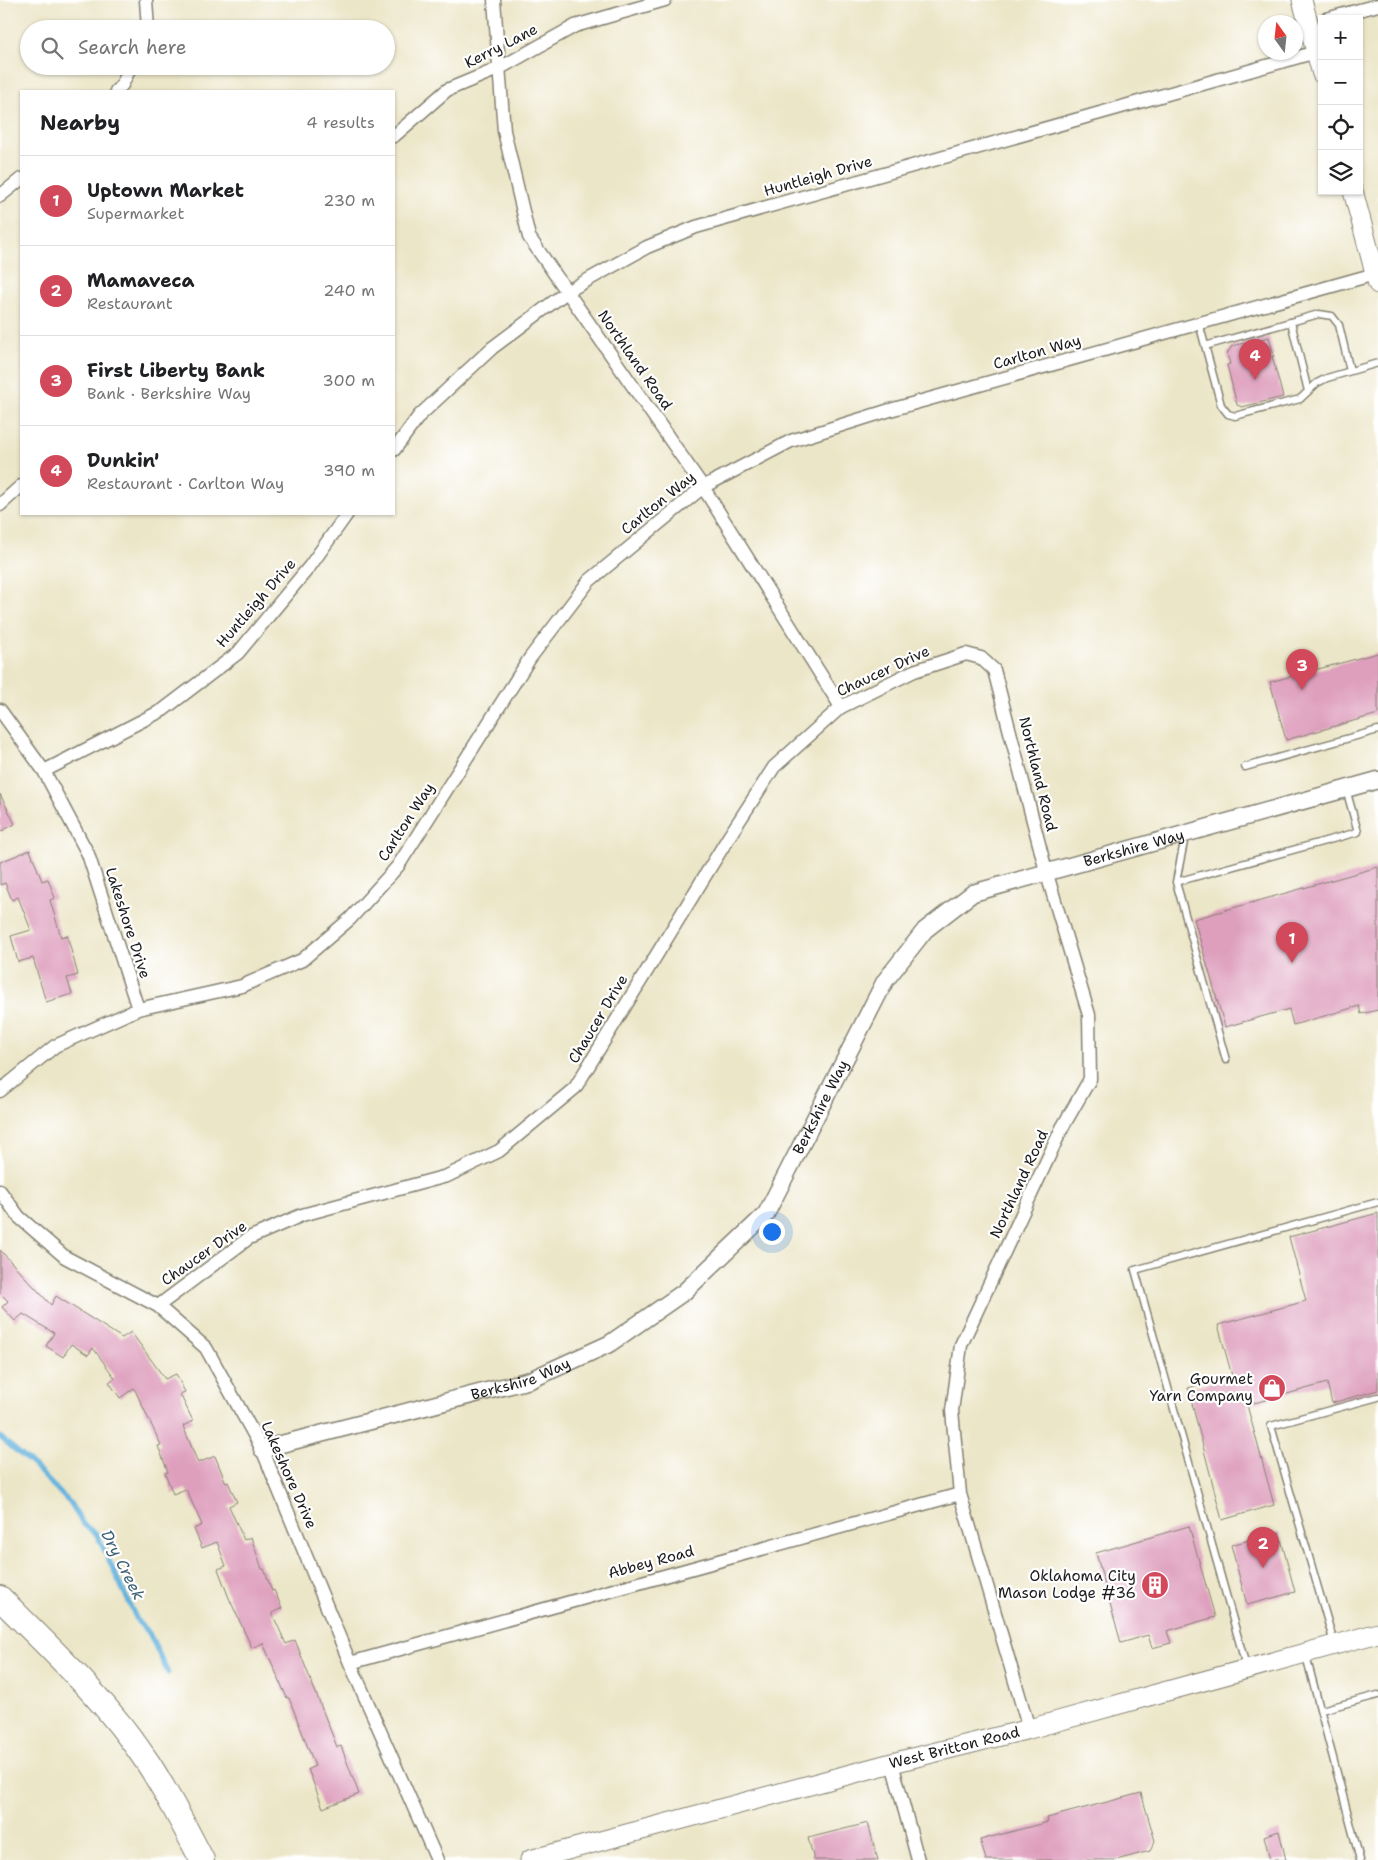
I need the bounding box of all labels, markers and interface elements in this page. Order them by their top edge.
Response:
north arrow [1258,15,1303,60]
map controls [1318,15,1363,195]
button: + [1318,15,1363,60]
street label: Kerry Lane [461,19,541,73]
search box [20,20,395,75]
icon: search [38,34,66,62]
text: Search here [78,35,187,60]
button: − [1318,60,1363,105]
button: locate [1318,105,1363,150]
text: Nearby [40,109,120,137]
text: 4 results [306,112,375,133]
button: layers [1318,150,1363,195]
street label: Huntleigh Drive [761,151,875,201]
text: Uptown Market [87,178,244,203]
text: 1 [52,190,60,211]
text: 230 m [323,190,375,211]
text: Supermarket [87,203,184,224]
text: Mamaveca [87,268,194,293]
text: 2 [50,280,62,301]
text: 240 m [323,280,375,301]
text: Restaurant [87,293,173,314]
street label: Northland Road [593,306,677,414]
street label: Carlton Way [991,330,1083,374]
pin: 4 [1239,339,1271,380]
text: First Liberty Bank [87,358,265,383]
text: 3 [50,370,62,391]
text: 300 m [323,370,375,391]
text: Bank · Berkshire Way [87,383,251,404]
text: Dunkin' [87,448,159,473]
text: 4 [50,460,62,481]
text: 390 m [323,460,375,481]
street label: Carlton Way [617,467,699,539]
text: Restaurant · Carlton Way [87,473,284,494]
street label: Huntleigh Drive [212,554,300,652]
street label: Chaucer Drive [833,641,933,701]
pin: 3 [1286,649,1318,690]
street label: Northland Road [1014,715,1062,834]
street label: Carlton Way [373,779,439,865]
street label: Berkshire Way [1081,825,1186,872]
street label: Lakeshore Drive [101,865,155,981]
pin: 1 [1276,922,1308,963]
street label: Chaucer Drive [564,971,632,1067]
street label: Berkshire Way [788,1056,853,1158]
street label: Northland Road [985,1126,1053,1242]
street label: Chaucer Drive [157,1216,251,1290]
your location [759,1219,785,1245]
street label: Berkshire Way [469,1353,573,1405]
place label: Gourmet Yarn Company [1149,1369,1253,1406]
shop icon: Gourmet Yarn Company [1257,1373,1287,1403]
street label: Lakeshore Drive [256,1418,322,1532]
water label: Dry Creek [96,1526,150,1604]
pin: 2 [1247,1527,1279,1568]
street label: Abbey Road [606,1541,697,1583]
place label: Oklahoma City Mason Lodge #36 [998,1566,1136,1603]
building icon: Oklahoma City Mason Lodge #36 [1140,1570,1170,1600]
street label: West Britton Road [887,1722,1022,1773]

